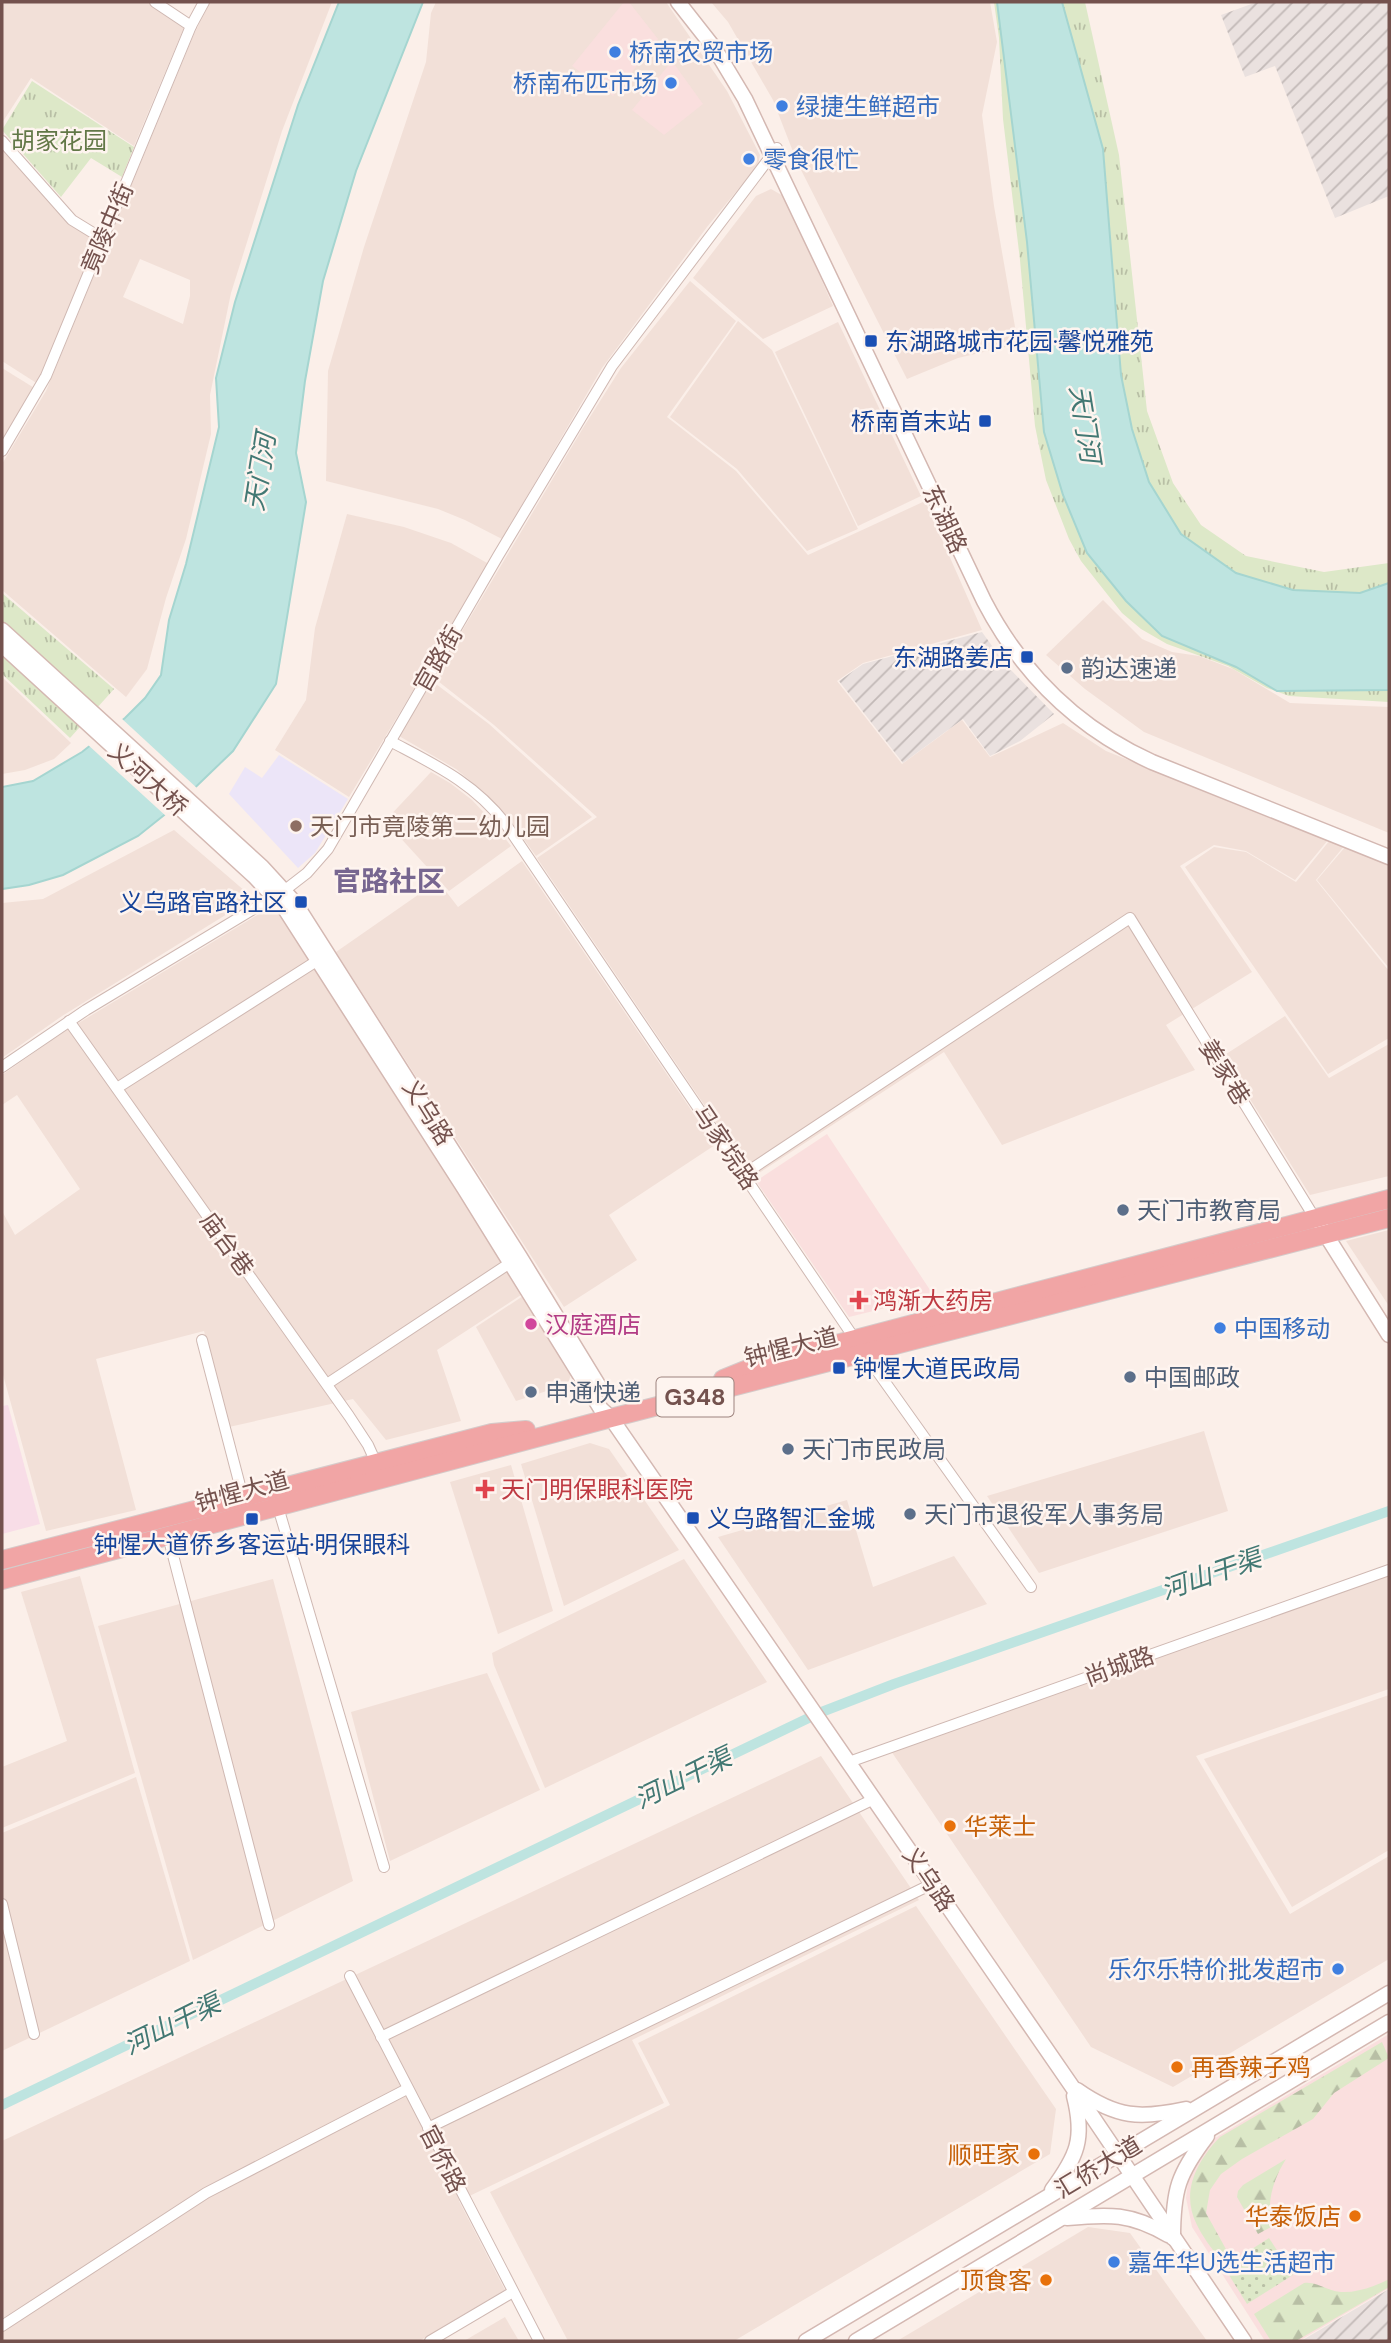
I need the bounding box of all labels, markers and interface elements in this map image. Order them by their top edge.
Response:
place label: 桥南农贸市场 [629,37,773,68]
marker: 桥南农贸市场 [607,44,623,60]
place label: 桥南布匹市场 [513,68,657,99]
marker: 桥南布匹市场 [663,75,679,91]
place label: 绿捷生鲜超市 [796,91,940,122]
marker: 绿捷生鲜超市 [774,98,790,114]
park label: 胡家花园 [11,125,107,156]
place label: 零食很忙 [763,144,859,175]
marker: 零食很忙 [741,151,757,167]
street label: 竟陵中街 [74,178,140,278]
place label: 东湖路城市花园·馨悦雅苑 [885,326,1154,357]
marker: 东湖路城市花园·馨悦雅苑 [863,333,879,349]
water label: 天门河 [1062,383,1109,470]
place label: 桥南首末站 [851,406,971,437]
marker: 桥南首末站 [977,413,993,429]
water label: 天门河 [237,426,284,513]
street label: 东湖路 [916,480,974,558]
street label: 官路街 [407,620,469,698]
place label: 东湖路姜店 [893,642,1013,673]
marker: 东湖路姜店 [1019,649,1035,665]
place label: 韵达速递 [1081,653,1177,684]
marker: 韵达速递 [1059,660,1075,676]
street label: 义河大桥 [102,735,194,823]
place label: 天门市竟陵第二幼儿园 [310,811,550,842]
marker: 天门市竟陵第二幼儿园 [288,818,304,834]
district label: 官路社区 [333,863,445,900]
place label: 义乌路官路社区 [119,887,287,918]
marker: 义乌路官路社区 [293,894,309,910]
street label: 姜家巷 [1193,1033,1257,1111]
street label: 义乌路 [396,1073,460,1151]
street label: 马家垸路 [686,1099,766,1195]
place label: 天门市教育局 [1137,1195,1281,1226]
marker: 天门市教育局 [1115,1202,1131,1218]
street label: 庙台巷 [193,1206,261,1282]
place label: 鸿渐大药房 [873,1285,993,1316]
marker: 鸿渐大药房 [851,1292,867,1308]
place label: 汉庭酒店 [545,1309,641,1340]
place label: 中国移动 [1234,1313,1330,1344]
marker: 汉庭酒店 [523,1316,539,1332]
street label: 钟惺大道 [741,1320,841,1374]
marker: 中国移动 [1212,1320,1228,1336]
place label: 钟惺大道民政局 [853,1353,1021,1384]
marker: 钟惺大道民政局 [831,1360,847,1376]
place label: 中国邮政 [1144,1362,1240,1393]
marker: 中国邮政 [1122,1369,1138,1385]
place label: 申通快递 [545,1377,641,1408]
road number: G348 [656,1378,734,1416]
marker: 申通快递 [523,1384,539,1400]
place label: 天门市民政局 [802,1434,946,1465]
marker: 天门市民政局 [780,1441,796,1457]
street label: 钟惺大道 [192,1464,292,1518]
place label: 天门明保眼科医院 [501,1474,693,1505]
marker: 天门明保眼科医院 [475,1479,495,1499]
place label: 天门市退役军人事务局 [924,1499,1164,1530]
place label: 义乌路智汇金城 [707,1503,875,1534]
marker: 天门市退役军人事务局 [902,1506,918,1522]
marker: 义乌路智汇金城 [685,1510,701,1526]
marker: 钟惺大道侨乡客运站·明保眼科 [244,1511,260,1527]
place label: 钟惺大道侨乡客运站·明保眼科 [94,1529,410,1560]
water label: 河山干渠 [1156,1540,1269,1607]
street label: 尚城路 [1080,1639,1158,1693]
water label: 河山干渠 [629,1738,741,1816]
place label: 华莱士 [964,1811,1036,1842]
marker: 华莱士 [942,1818,958,1834]
street label: 义乌路 [896,1840,962,1918]
place label: 乐尔乐特价批发超市 [1108,1954,1324,1985]
marker: 乐尔乐特价批发超市 [1330,1961,1346,1977]
water label: 河山干渠 [118,1984,230,2062]
place label: 再香辣子鸡 [1191,2052,1311,2083]
marker: 再香辣子鸡 [1169,2059,1185,2075]
street label: 官侨路 [413,2120,473,2198]
street label: 汇侨大道 [1049,2129,1147,2205]
place label: 顺旺家 [948,2139,1020,2170]
marker: 顺旺家 [1026,2146,1042,2162]
place label: 华泰饭店 [1245,2201,1341,2232]
marker: 华泰饭店 [1347,2208,1363,2224]
place label: 嘉年华U选生活超市 [1128,2247,1336,2278]
marker: 嘉年华U选生活超市 [1106,2254,1122,2270]
place label: 顶食客 [960,2265,1032,2296]
marker: 顶食客 [1038,2272,1054,2288]

